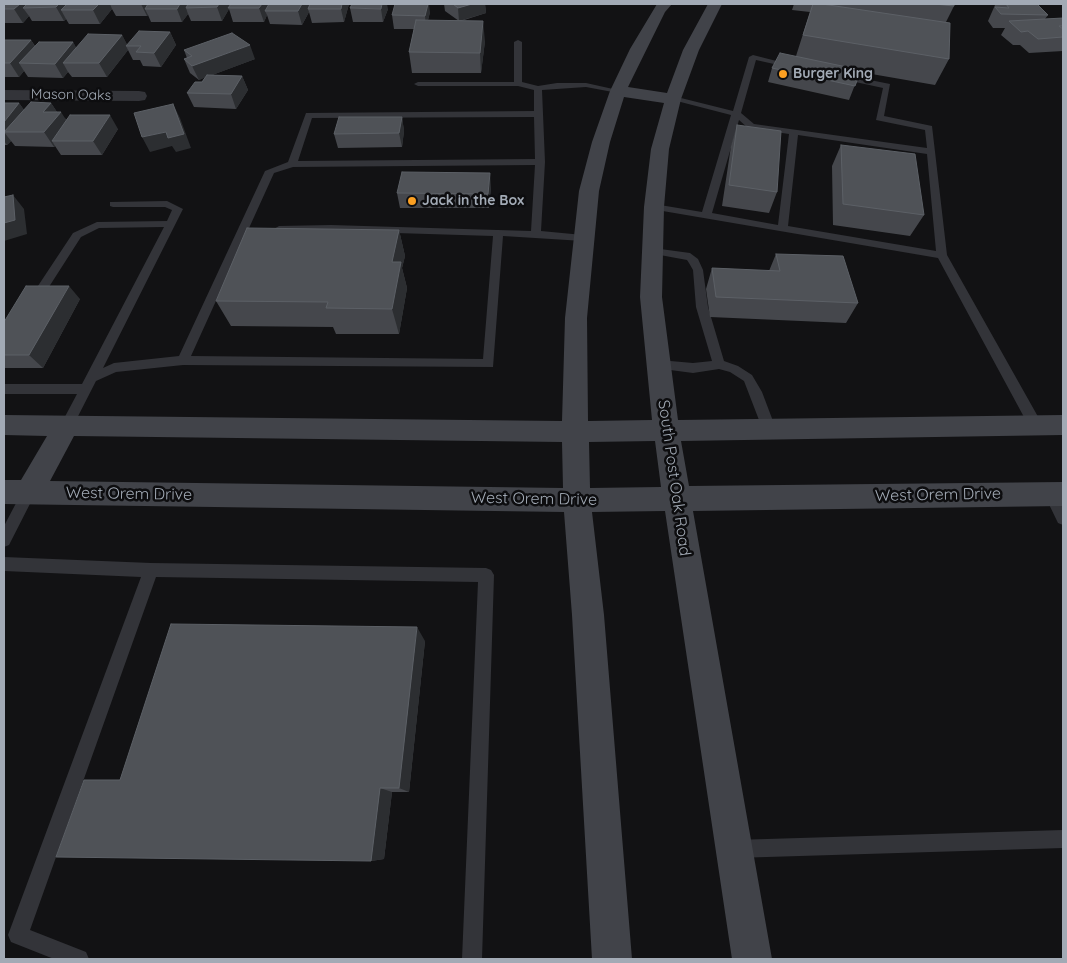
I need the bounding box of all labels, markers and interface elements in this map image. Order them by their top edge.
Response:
place label: Burger King [793,66,873,82]
marker: Burger King [777,68,789,80]
street label: Mason Oaks [31,86,111,104]
place label: Jack in the Box [422,193,524,209]
marker: Jack in the Box [406,195,418,207]
street label: South Post Oak Road [654,399,694,557]
street label: West Orem Drive [66,483,192,505]
street label: West Orem Drive [875,484,1001,506]
street label: West Orem Drive [471,488,597,510]

